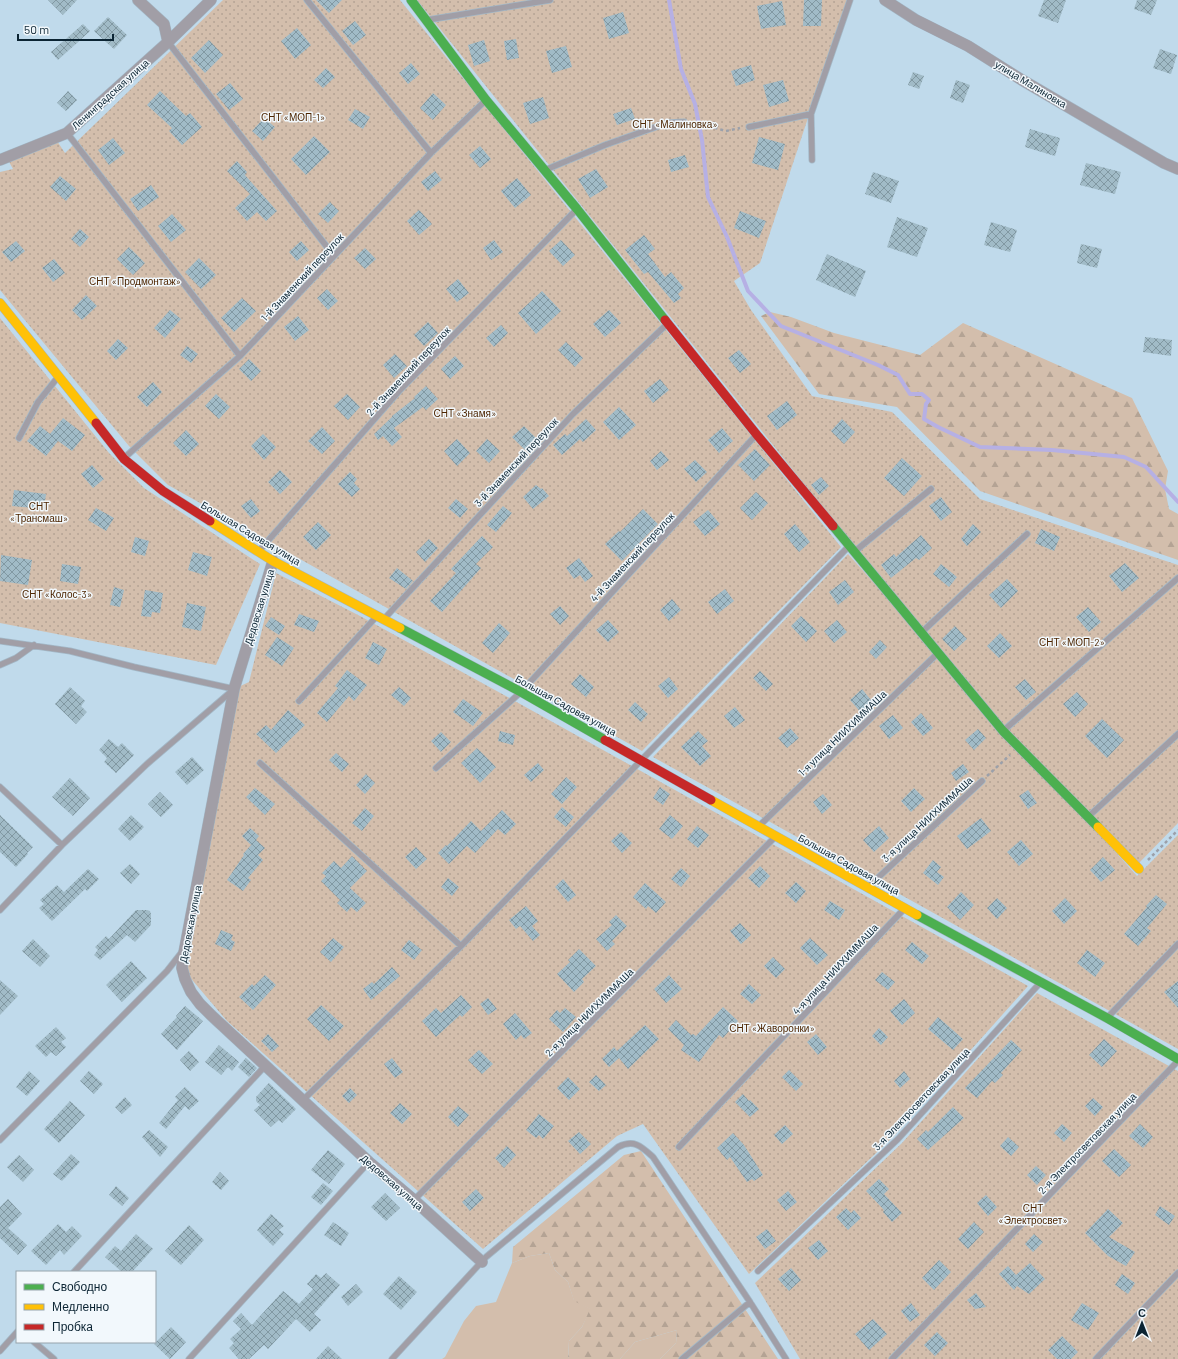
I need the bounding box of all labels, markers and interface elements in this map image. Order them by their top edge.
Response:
scale bar [18,16,113,42]
text: 50 m [24,22,49,36]
street label: Ленинградская улица [69,56,151,132]
street label: улица Малиновка [993,58,1069,110]
park label: СНТ «МОП-1» [261,111,325,123]
park label: СНТ «Малиновка» [632,118,718,130]
street label: 1-й Знаменский переулок [258,230,346,323]
park label: СНТ «Продмонтаж» [89,275,181,287]
street label: 2-й Знаменский переулок [364,324,453,418]
park label: СНТ «Знамя» [434,407,496,419]
street label: 3-й Знаменский переулок [472,415,561,509]
street label: Большая Садовая улица [199,499,303,568]
park label: СНТ «Трансмаш» [10,500,68,524]
street label: 4-й Знаменский переулок [588,510,677,604]
street label: Дедовская улица [242,567,276,646]
park label: СНТ «Колос-3» [22,588,92,600]
park label: СНТ «МОП-2» [1039,636,1105,648]
street label: Большая Садовая улица [513,672,619,738]
street label: 1-я улица НИИХИММАШа [795,687,889,778]
street label: 3-я улица НИИХИММАШа [879,774,975,864]
street label: Большая Садовая улица [796,831,902,897]
street label: Дедовская улица [177,884,203,964]
street label: 4-я улица НИИХИММАШа [790,921,881,1017]
street label: 2-я улица НИИХИММАШа [542,965,636,1059]
park label: СНТ «Жаворонки» [729,1022,815,1034]
street label: 3-я Электросветовская улица [870,1045,972,1153]
street label: 2-я Электросветовская улица [1035,1090,1139,1196]
street label: Дедовская улица [358,1152,426,1213]
park label: СНТ «Электросвет» [998,1202,1068,1226]
legend [16,1271,156,1343]
text: Свободно [52,1279,107,1294]
text: Медленно [52,1299,109,1314]
north arrow [1122,1303,1162,1343]
text: С [1138,1306,1146,1319]
text: Пробка [52,1319,93,1334]

